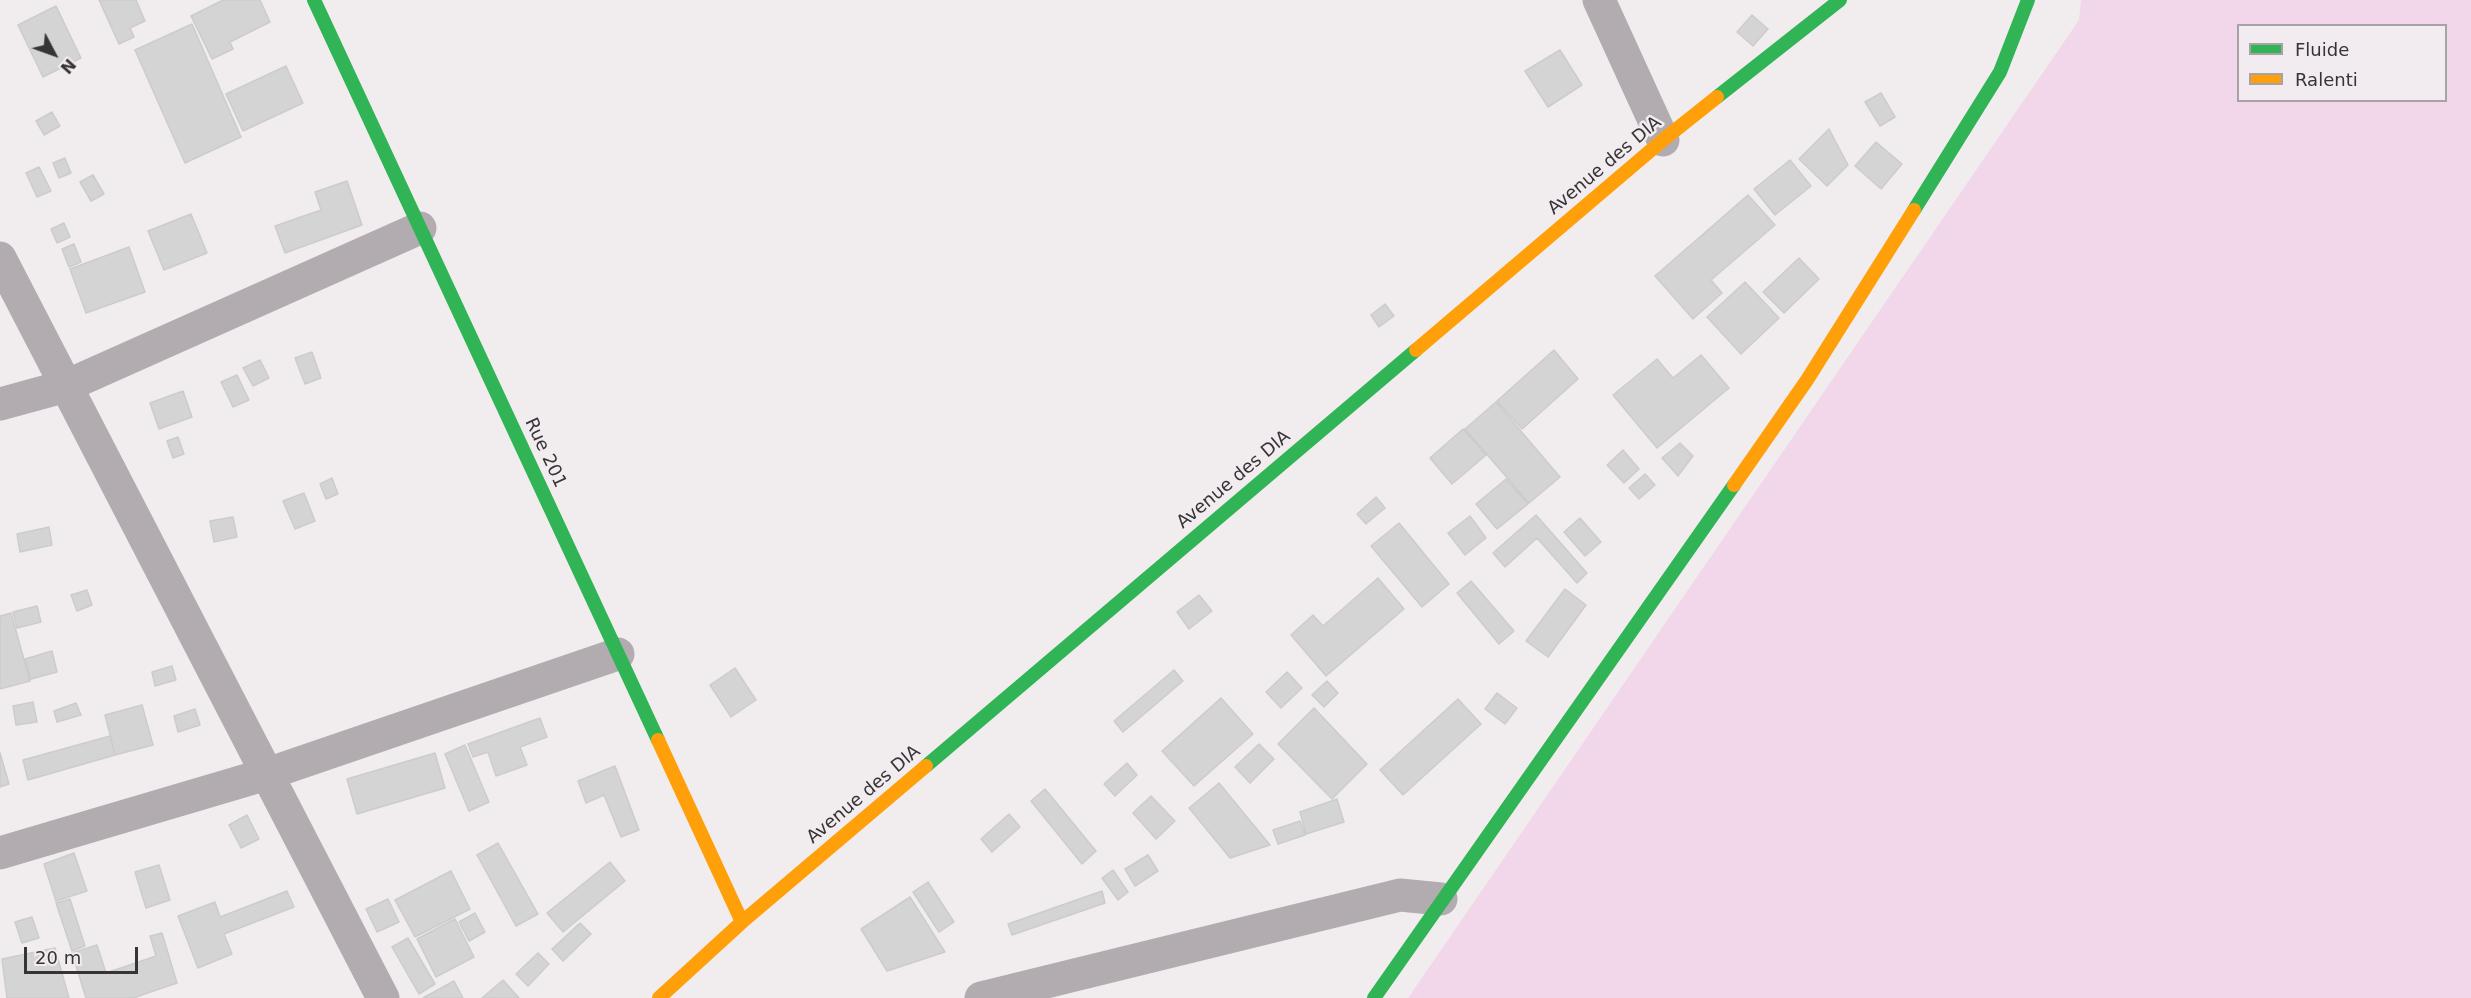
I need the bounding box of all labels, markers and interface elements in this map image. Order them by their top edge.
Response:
north arrow [24,24,84,84]
legend [2237,24,2447,102]
text: Fluide [2295,39,2349,60]
text: N [56,55,80,77]
text: Ralenti [2295,69,2358,90]
street label: Avenue des DIA [1544,112,1666,220]
street label: Rue 201 [520,415,570,491]
street label: Avenue des DIA [1173,426,1295,534]
street label: Avenue des DIA [803,741,925,849]
scale bar [27,935,141,973]
text: 20 m [35,947,81,968]

